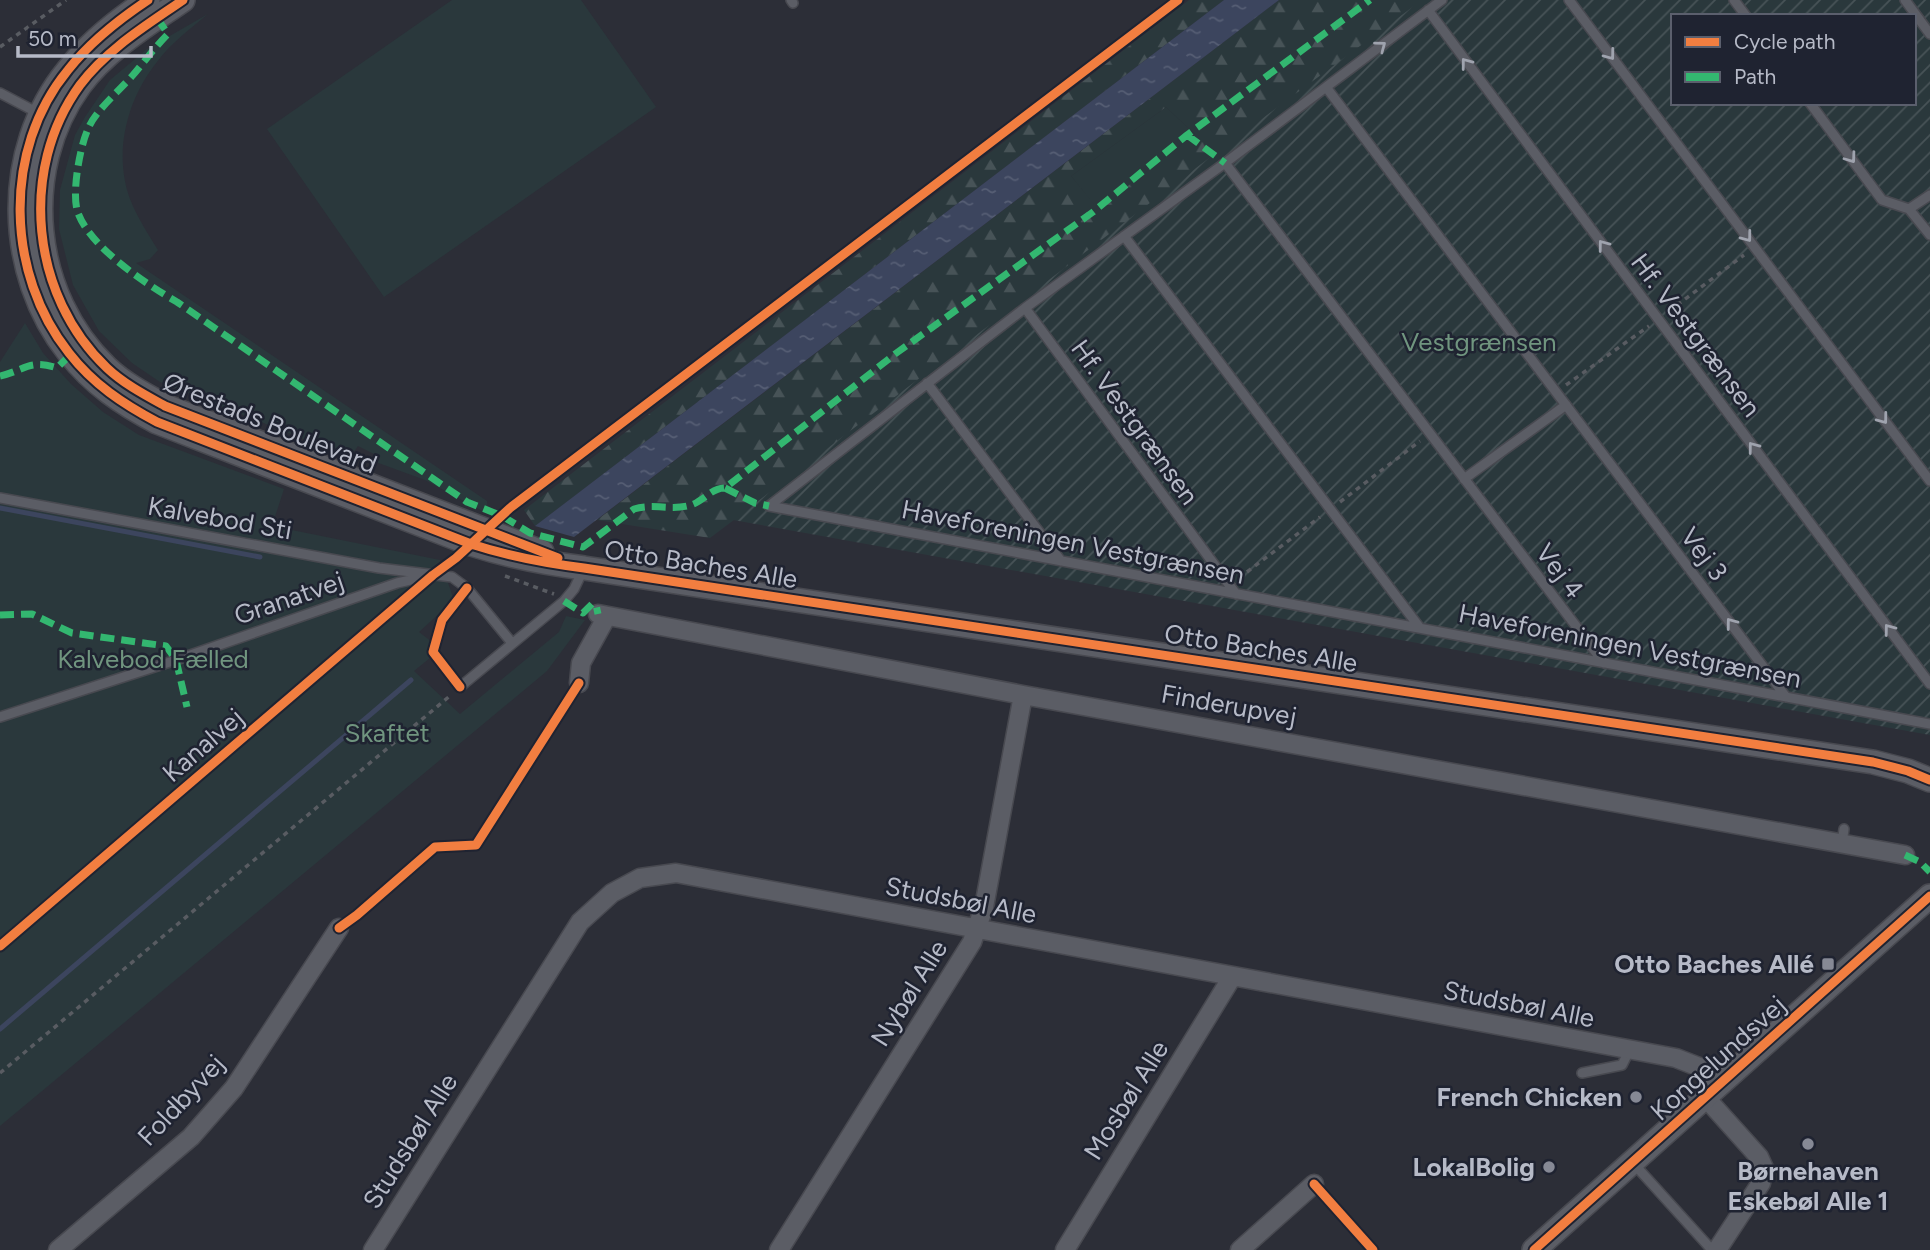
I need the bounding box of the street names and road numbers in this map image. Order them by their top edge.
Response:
street label: Hf. Vestgrænsen [1624,247,1768,423]
street label: Hf. Vestgrænsen [1064,333,1206,511]
street label: Ørestads Boulevard [158,365,382,481]
street label: Kalvebod Sti [145,490,295,546]
street label: Haveforeningen Vestgrænsen [899,493,1247,591]
street label: Vej 3 [1674,521,1734,587]
street label: Otto Baches Alle [602,533,800,595]
street label: Vej 4 [1529,537,1591,605]
street label: Granatvej [230,564,348,632]
street label: Haveforeningen Vestgrænsen [1456,597,1804,695]
street label: Otto Baches Alle [1162,617,1360,679]
street label: Finderupvej [1159,677,1299,733]
street label: Kanalvej [156,701,250,789]
street label: Studsbøl Alle [883,870,1039,930]
street label: Nybøl Alle [864,934,954,1052]
street label: Studsbøl Alle [1441,974,1597,1034]
street label: Kongelundsvej [1644,989,1792,1127]
street label: Mosbøl Alle [1077,1034,1175,1166]
street label: Foldbyvej [131,1048,231,1152]
street label: Studsbøl Alle [356,1068,464,1214]

